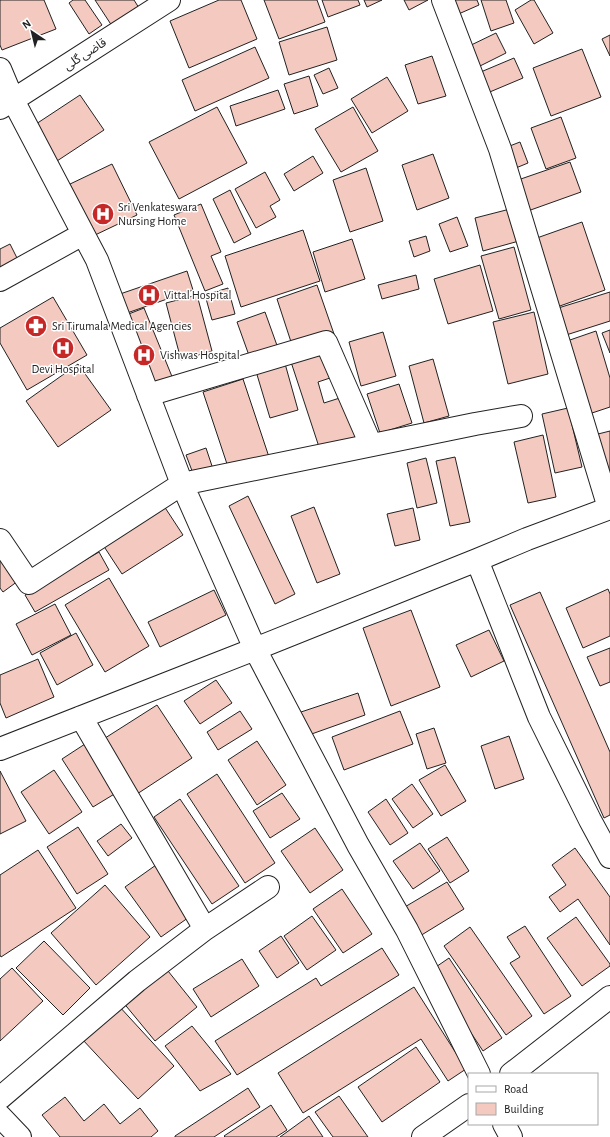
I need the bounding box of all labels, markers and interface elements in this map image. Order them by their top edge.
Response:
north arrow [12,12,52,52]
text: N [20,18,33,31]
street label: قاضی گلی [62,36,109,73]
hospital icon: Sri Venkateswara Nursing Home [90,201,116,227]
place label: Sri Venkateswara Nursing Home [118,201,198,227]
hospital icon: Vittal Hospital [136,282,162,308]
place label: Vittal Hospital [164,289,231,301]
pharmacy icon: Sri Tirumala Medical Agencies [23,313,49,339]
place label: Sri Tirumala Medical Agencies [52,320,191,332]
hospital icon: Devi Hospital [50,335,76,361]
hospital icon: Vishwas Hospital [131,342,157,368]
place label: Vishwas Hospital [160,349,240,361]
place label: Devi Hospital [32,363,94,375]
legend [468,1073,598,1125]
text: Road [504,1083,528,1095]
text: Building [504,1103,544,1115]

